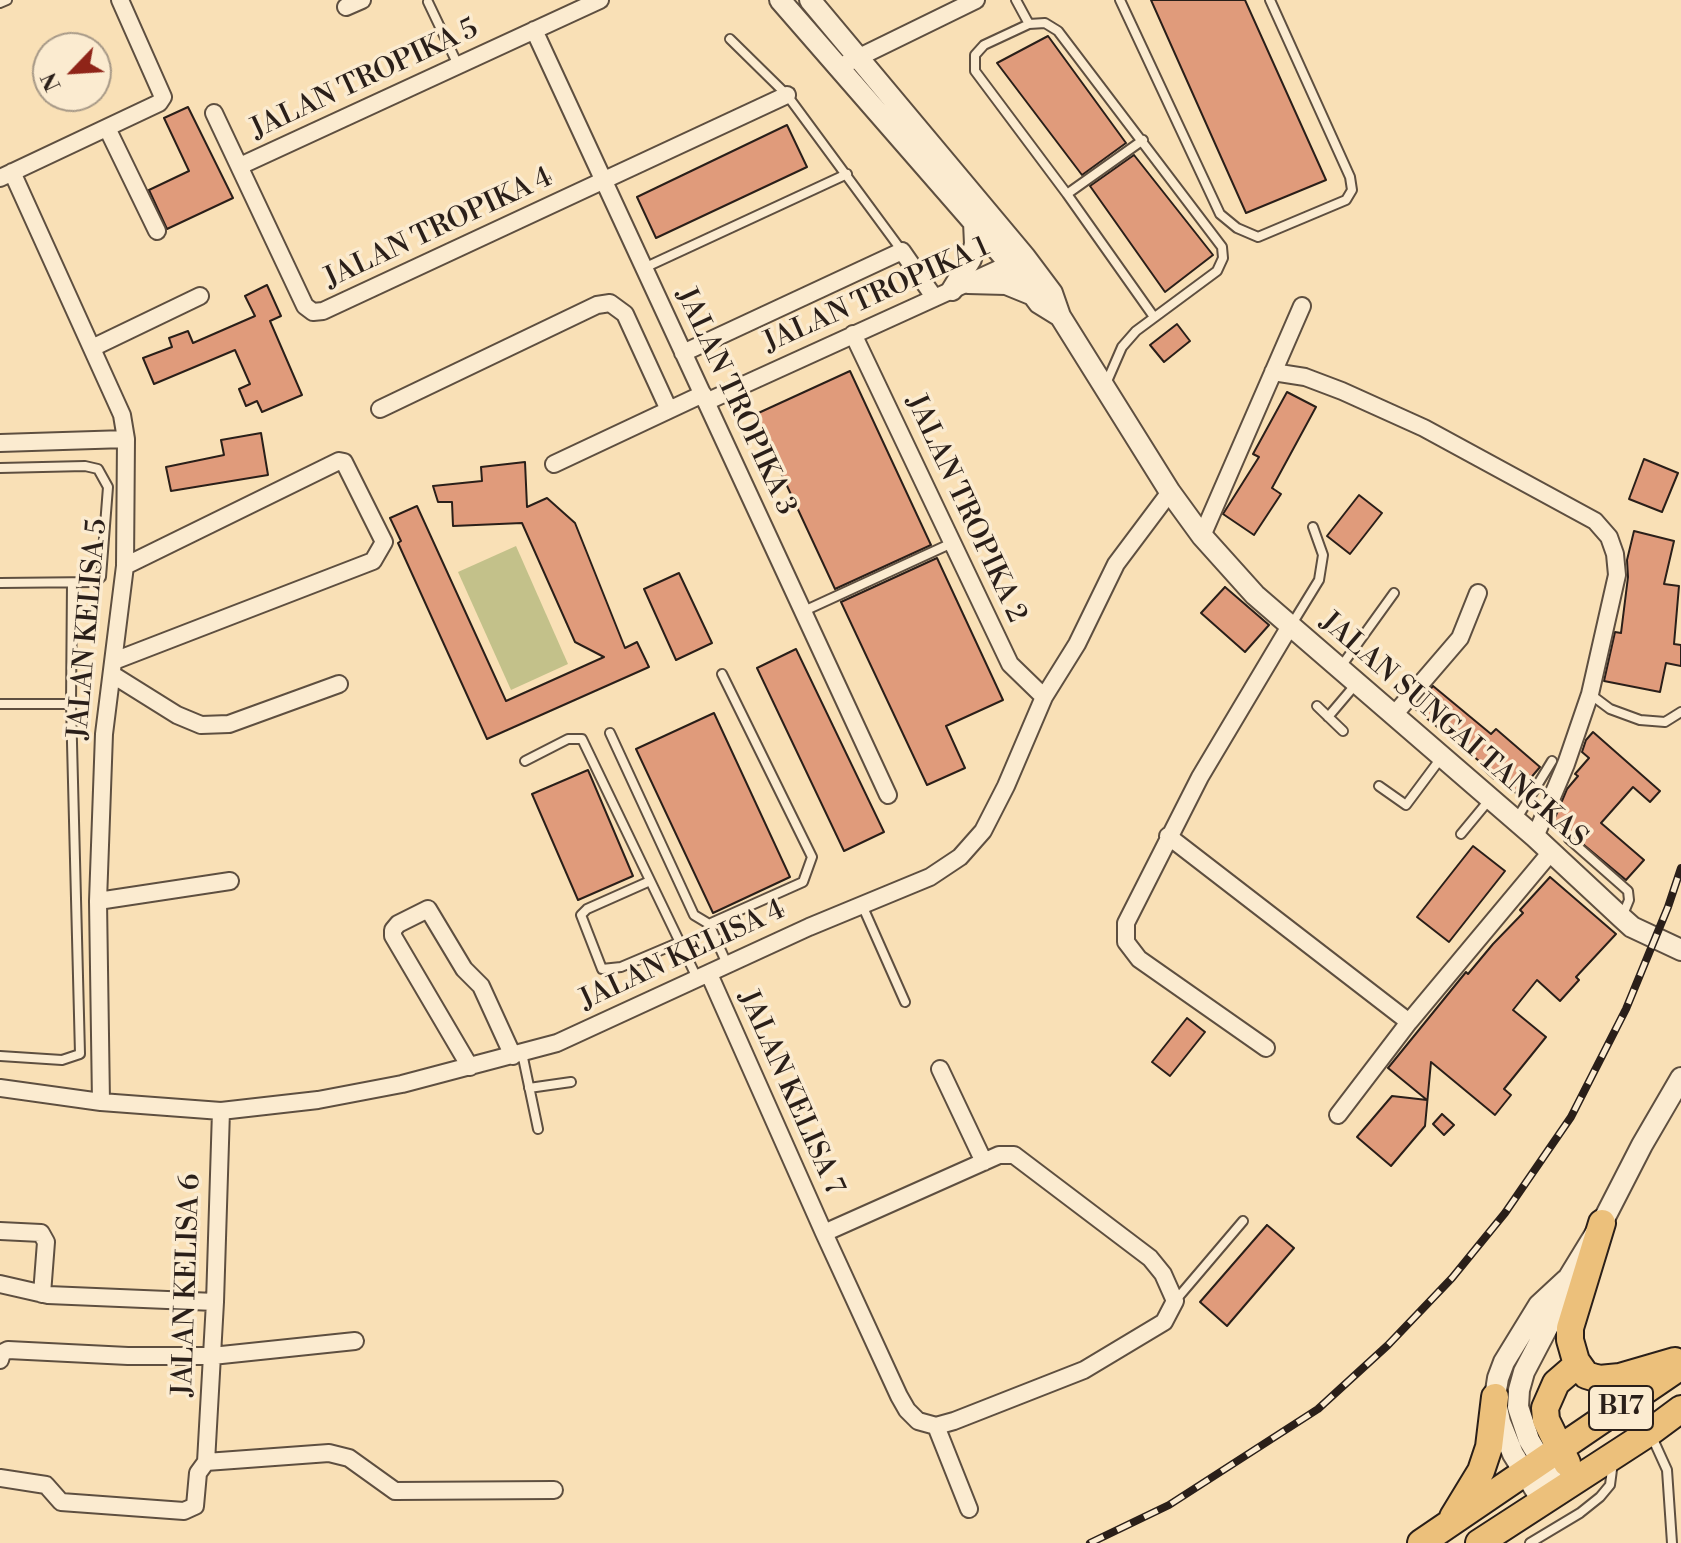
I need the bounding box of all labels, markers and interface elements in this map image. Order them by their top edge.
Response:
street label: JALAN TROPIKA 5 [246,13,484,147]
north arrow [32,32,112,112]
text: N [36,68,68,95]
street label: JALAN TROPIKA 4 [320,161,558,297]
street label: JALAN TROPIKA 1 [759,231,995,361]
street label: JALAN TROPIKA 3 [668,283,802,521]
street label: JALAN TROPIKA 2 [898,390,1032,628]
street label: JALAN KELISA 5 [63,517,115,741]
street label: JALAN SUNGAI TANGKAS [1313,606,1593,856]
street label: JALAN KELISA 4 [575,894,791,1018]
street label: JALAN KELISA 7 [730,986,850,1200]
street label: JALAN KELISA 6 [167,1173,209,1397]
road number: B17 [1589,1386,1653,1430]

